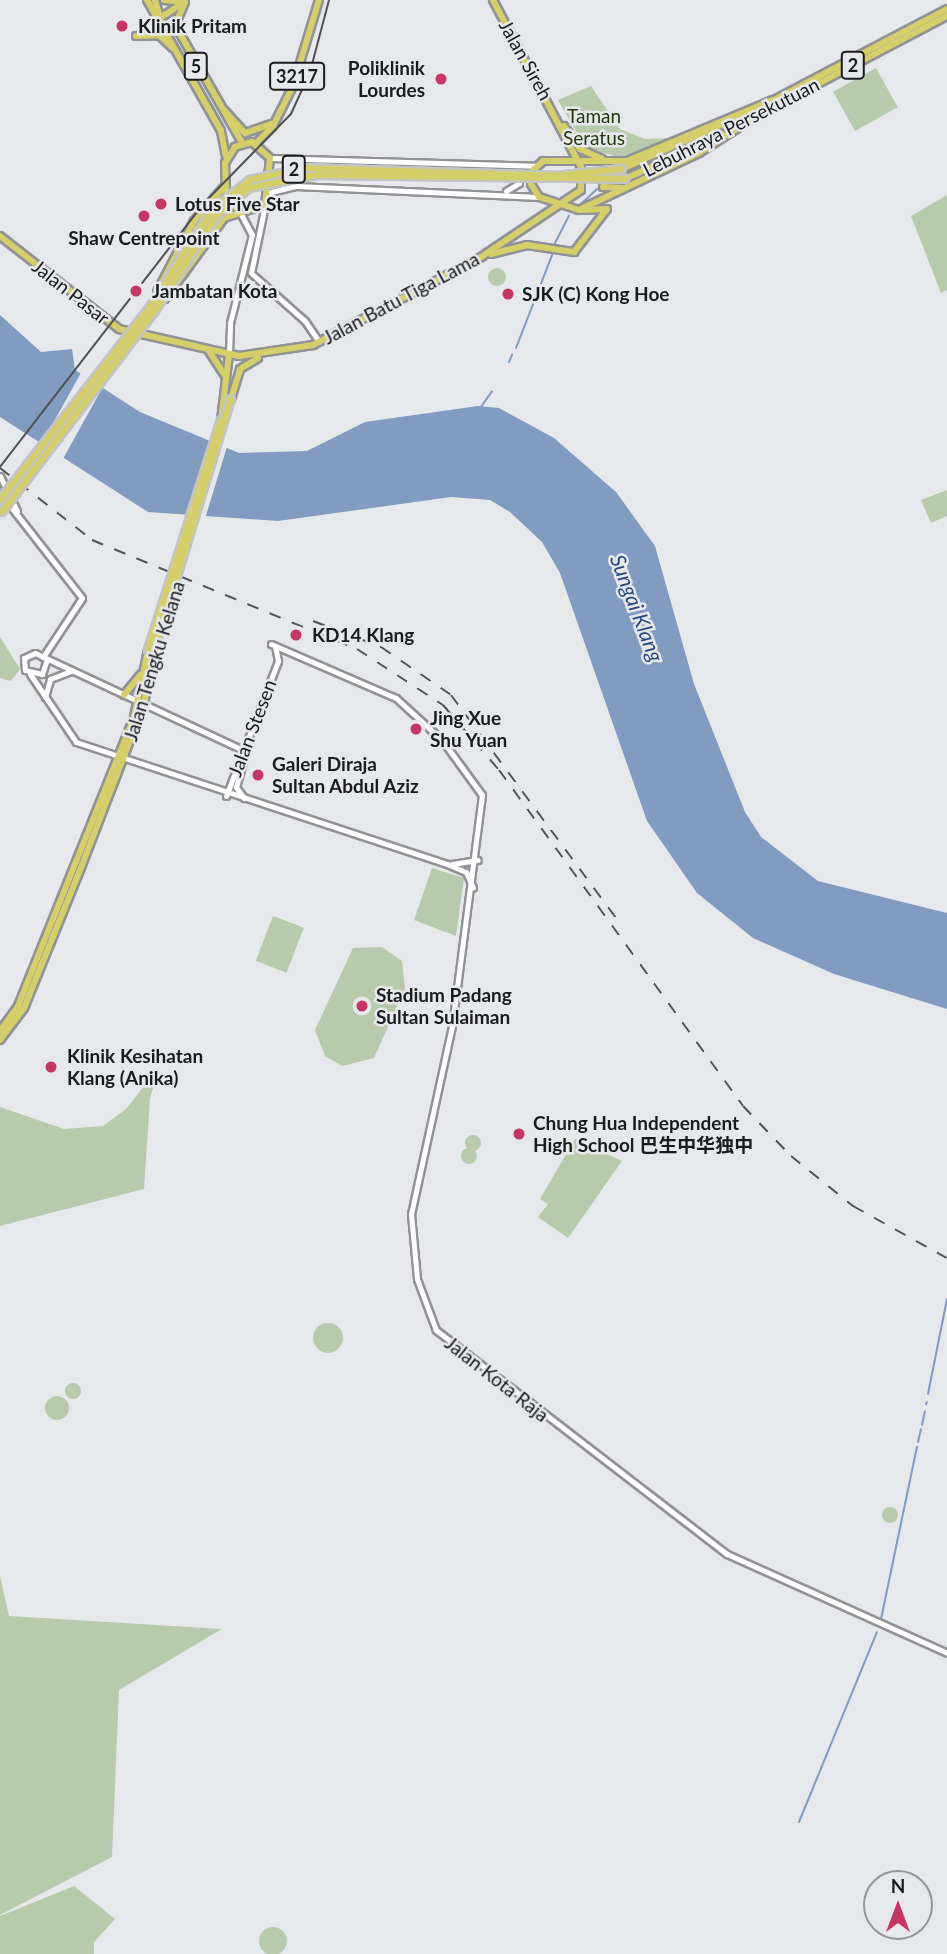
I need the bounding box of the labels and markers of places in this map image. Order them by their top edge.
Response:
place label: Klinik Pritam [138,15,247,37]
marker: Klinik Pritam [112,16,132,36]
place label: Poliklinik Lourdes [348,57,425,101]
marker: Poliklinik Lourdes [431,69,451,89]
place label: Lotus Five Star [175,193,300,215]
marker: Lotus Five Star [153,196,169,212]
marker: Shaw Centrepoint [136,208,152,224]
place label: Shaw Centrepoint [68,227,220,249]
place label: Jambatan Kota [152,280,277,302]
marker: Jambatan Kota [126,281,146,301]
place label: SJK (C) Kong Hoe [522,283,669,305]
marker: SJK (C) Kong Hoe [500,286,516,302]
place label: KD14 Klang [312,624,414,646]
marker: KD14 Klang [286,625,306,645]
place label: Jing Xue Shu Yuan [430,707,508,751]
marker: Jing Xue Shu Yuan [408,721,424,737]
place label: Galeri Diraja Sultan Abdul Aziz [272,753,420,797]
marker: Galeri Diraja Sultan Abdul Aziz [250,767,266,783]
place label: Stadium Padang Sultan Sulaiman [376,984,512,1028]
marker: Stadium Padang Sultan Sulaiman [354,998,370,1014]
place label: Klinik Kesihatan Klang (Anika) [67,1045,203,1089]
marker: Klinik Kesihatan Klang (Anika) [41,1057,61,1077]
place label: Chung Hua Independent High School 巴生中华独中 [533,1112,753,1156]
marker: Chung Hua Independent High School 巴生中华独中 [511,1126,527,1142]

